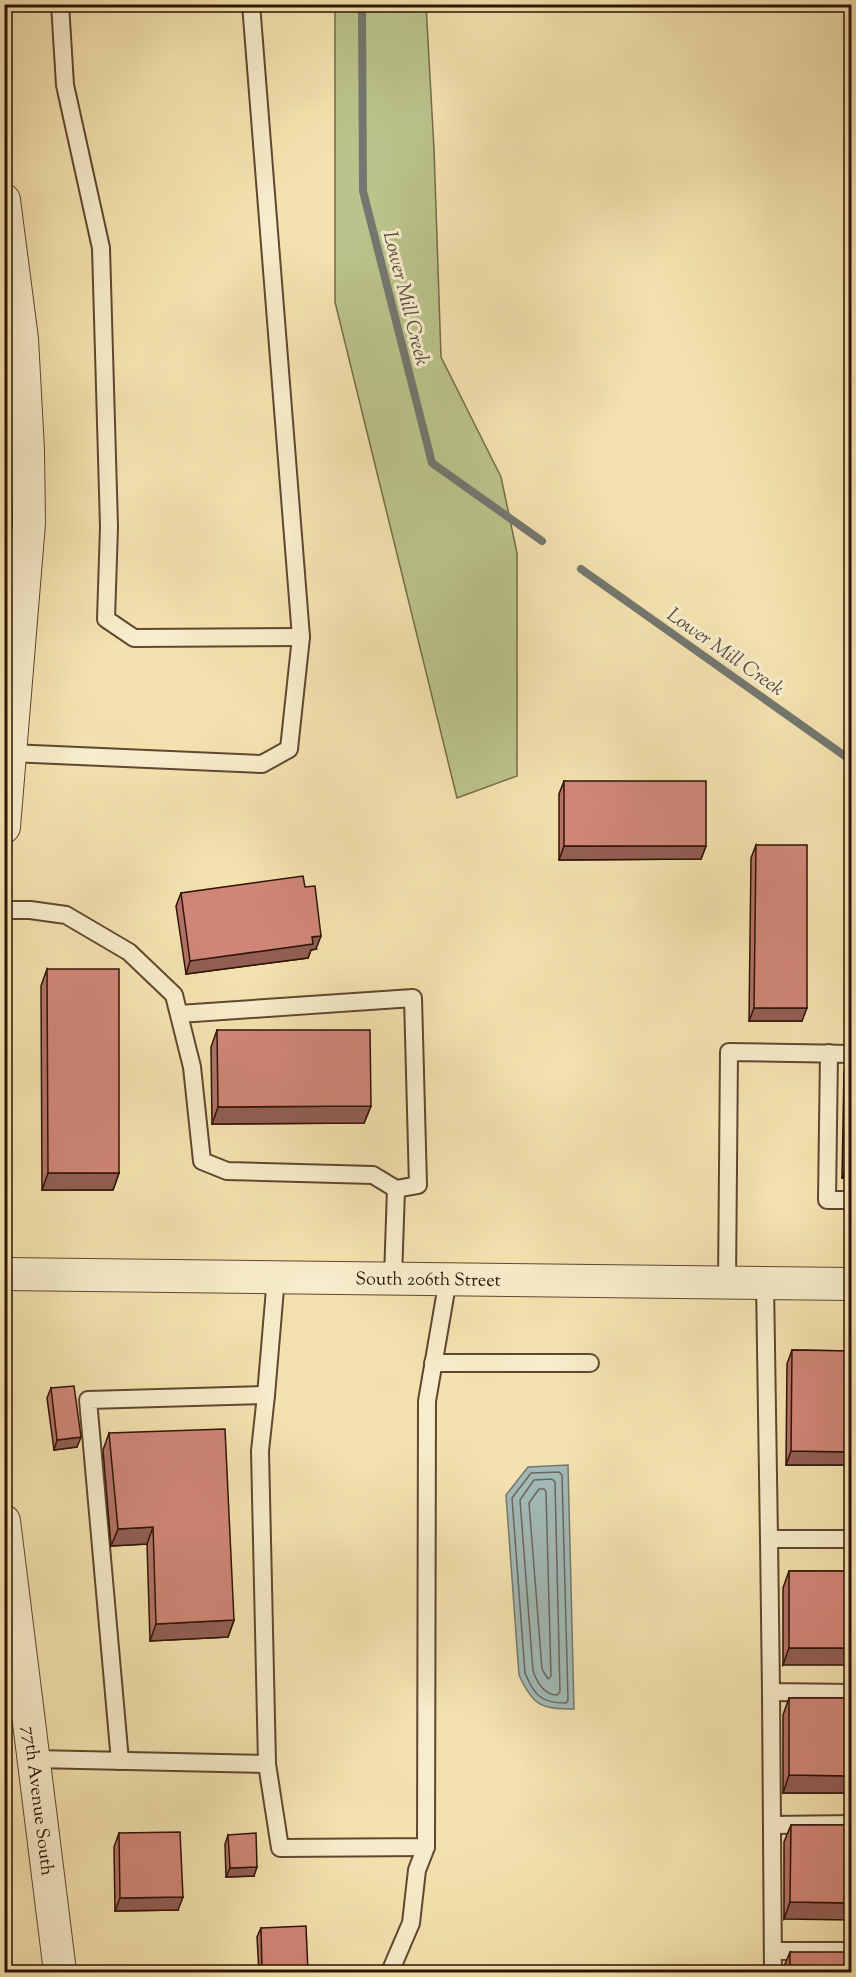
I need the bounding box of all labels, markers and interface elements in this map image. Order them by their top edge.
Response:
water label: Lower Mill Creek [374,228,435,369]
water label: Lower Mill Creek [660,602,789,704]
street label: South 206th Street [355,1267,501,1295]
street label: 77th Avenue South [15,1725,59,1878]

